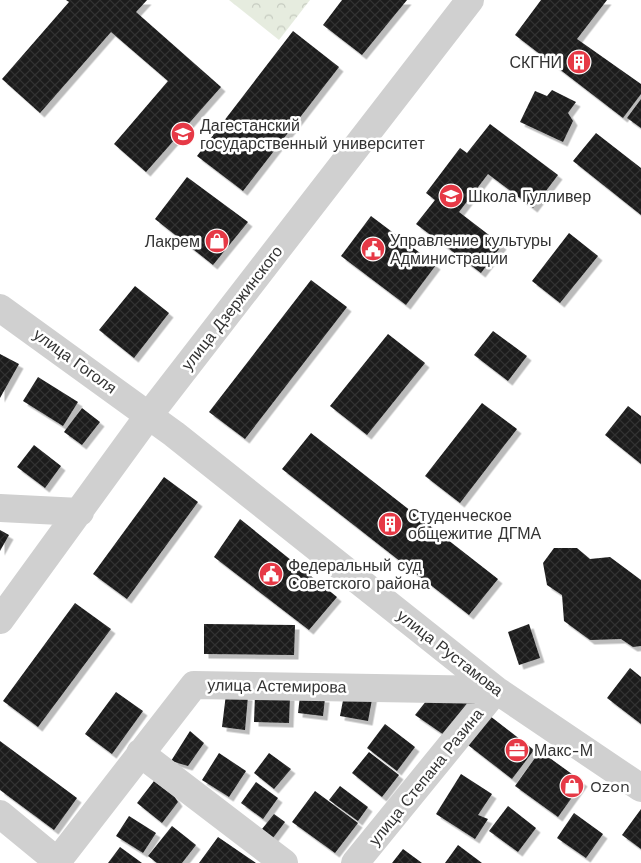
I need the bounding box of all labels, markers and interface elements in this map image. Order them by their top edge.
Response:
building icon: СКГНИ [566,49,592,75]
place label: СКГНИ [509,53,562,72]
place label: Дагестанский государственный университет [200,116,425,153]
school or university icon: Дагестанский государственный университет [170,121,196,147]
school or university icon: Школа Гулливер [438,183,464,209]
place label: Школа Гулливер [468,187,591,206]
shop icon: Лакрем [204,228,230,254]
place label: Управление культуры Администрации [390,231,551,268]
place label: Лакрем [145,232,200,251]
public building icon: Управление культуры Администрации [360,236,386,262]
street label: улица Дзержинского [178,242,287,374]
street label: улица Гоголя [30,325,120,397]
place label: Студенческое общежитие ДГМА [408,506,541,543]
building icon: Студенческое общежитие ДГМА [377,511,403,537]
place label: Федеральный суд Советского района [288,556,430,593]
public building icon: Федеральный суд Советского района [258,561,284,587]
street label: улица Рустамова [393,606,507,700]
street label: улица Астемирова [207,675,347,697]
street label: улица Степана Разина [365,705,487,849]
office icon: Макс-М [504,737,530,763]
place label: Макс-М [534,741,593,760]
shop icon: Ozon [559,773,585,799]
place label: Ozon [590,777,630,796]

